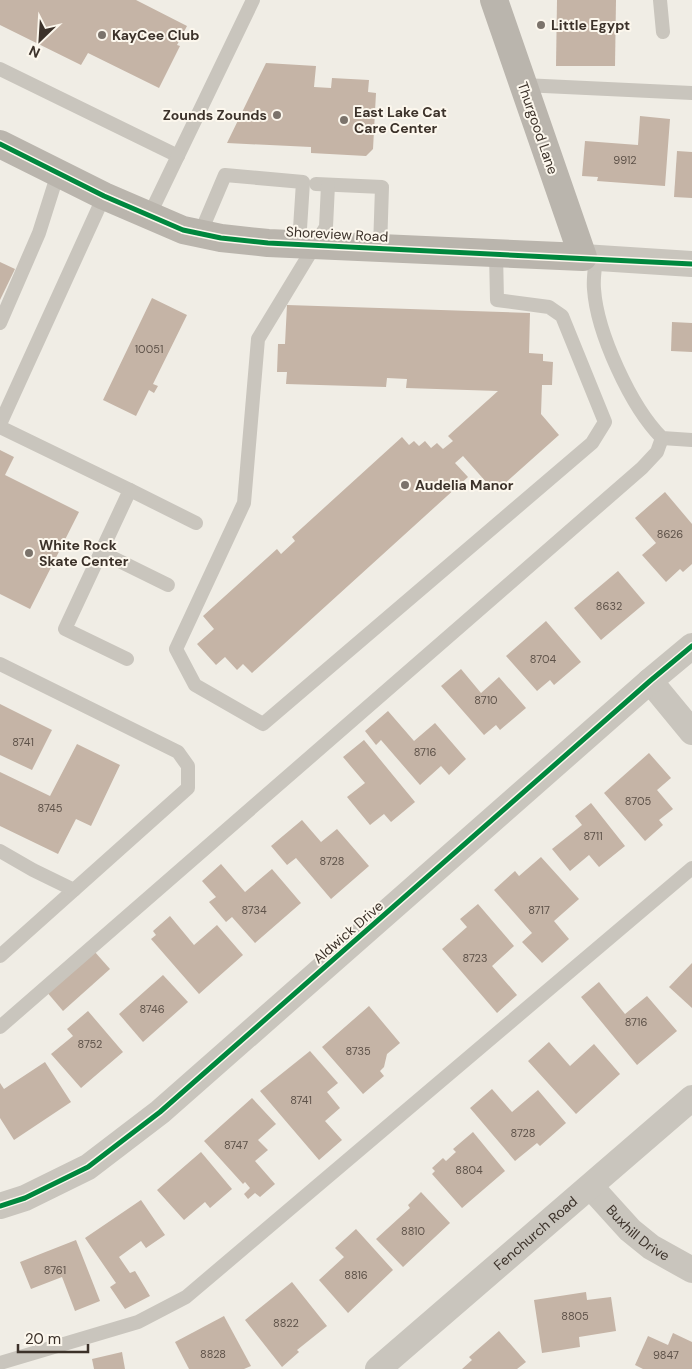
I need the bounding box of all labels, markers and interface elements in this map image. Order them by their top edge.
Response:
north arrow [15,15,65,65]
place label: Little Egypt [551,16,630,34]
marker: Little Egypt [535,19,547,31]
place label: KayCee Club [112,26,199,44]
marker: KayCee Club [96,29,108,41]
text: N [26,41,43,62]
street label: Thurgood Lane [514,79,562,177]
place label: East Lake Cat Care Center [354,103,447,137]
place label: Zounds Zounds [163,106,267,124]
marker: Zounds Zounds [271,109,283,121]
marker: East Lake Cat Care Center [338,114,350,126]
house number: 9912 [613,153,637,167]
street label: Shoreview Road [285,222,389,246]
house number: 10051 [135,342,163,356]
place label: Audelia Manor [415,476,514,494]
marker: Audelia Manor [399,479,411,491]
house number: 8626 [657,527,683,541]
place label: White Rock Skate Center [39,536,129,570]
marker: White Rock Skate Center [23,547,35,559]
house number: 8632 [596,599,622,613]
house number: 8704 [530,652,556,666]
house number: 8710 [474,693,498,707]
house number: 8741 [12,735,34,749]
house number: 8716 [414,745,436,759]
house number: 8705 [625,794,651,808]
house number: 8745 [37,801,63,815]
house number: 8711 [583,829,603,843]
house number: 8728 [320,854,344,868]
street label: Aldwick Drive [309,897,387,967]
house number: 8734 [241,903,267,917]
house number: 8717 [528,903,550,917]
house number: 8723 [463,951,487,965]
house number: 8746 [139,1002,165,1016]
house number: 8716 [625,1015,647,1029]
house number: 8752 [78,1037,102,1051]
house number: 8735 [345,1044,371,1058]
house number: 8741 [290,1093,312,1107]
house number: 8728 [511,1126,535,1140]
house number: 8747 [224,1138,248,1152]
house number: 8804 [455,1163,483,1177]
street label: Fenchurch Road [490,1192,581,1274]
street label: Buxhill Drive [602,1201,673,1265]
house number: 8810 [401,1224,425,1238]
house number: 8761 [44,1263,66,1277]
house number: 8816 [344,1268,368,1282]
house number: 8805 [561,1309,589,1323]
house number: 8822 [273,1316,299,1330]
scale bar [18,1322,88,1354]
text: 20 m [25,1329,61,1349]
house number: 8828 [200,1347,226,1361]
house number: 9847 [653,1348,679,1362]

